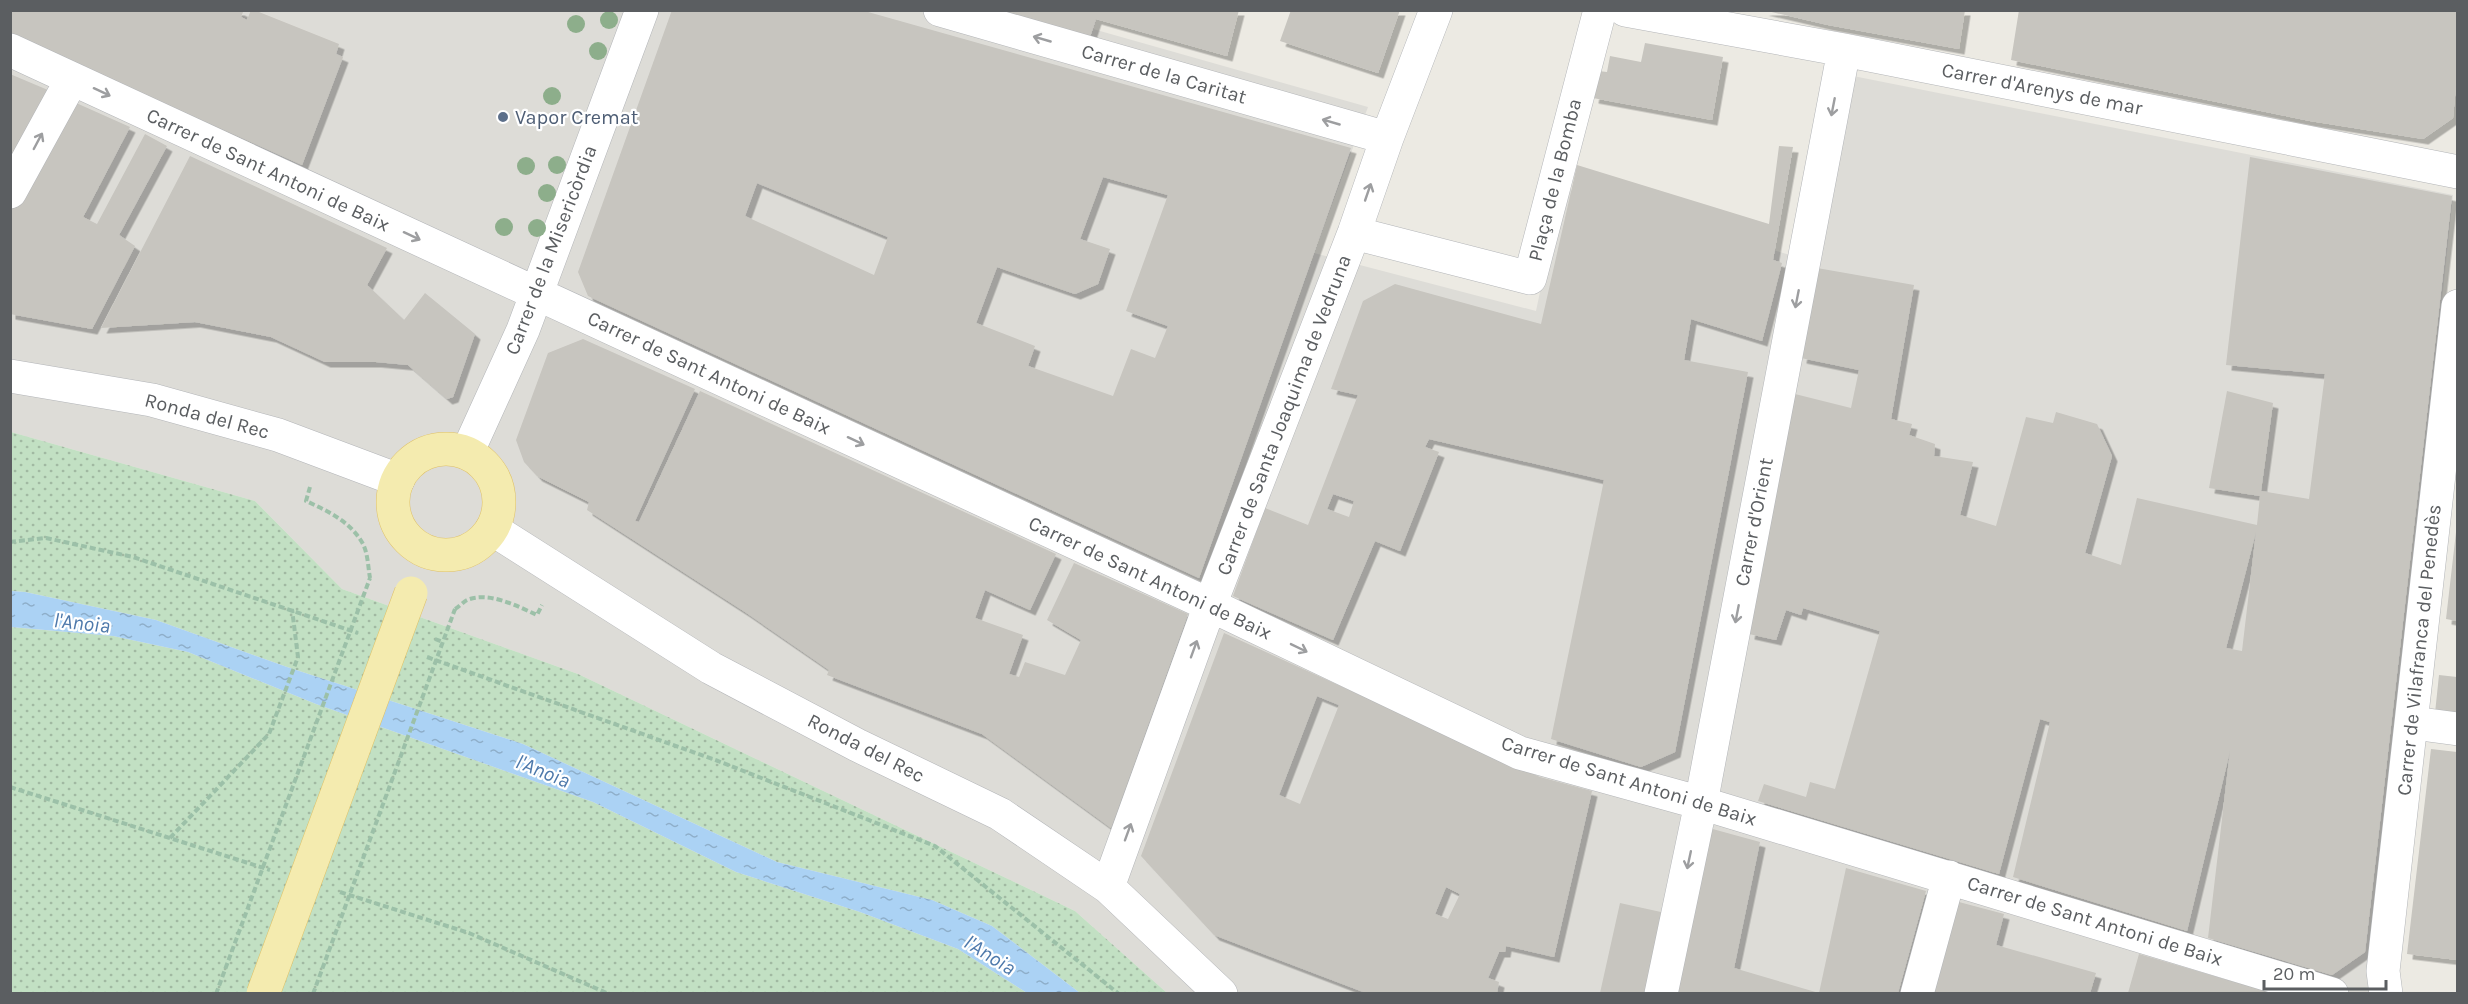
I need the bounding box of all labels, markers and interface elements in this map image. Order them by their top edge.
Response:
one-way arrow [1033,33,1052,45]
street label: Carrer de la Caritat [1079,39,1250,109]
street label: Carrer d'Arenys de mar [1940,58,2145,120]
one-way arrow [92,87,110,99]
street label: Plaça de la Bomba [1524,96,1586,264]
one-way arrow [1827,97,1838,117]
street label: Carrer de Sant Antoni de Baix [143,103,393,237]
place label: Vapor Cremat [515,106,639,129]
marker: Vapor Cremat [496,110,510,124]
one-way arrow [1321,116,1340,127]
one-way arrow [32,133,44,150]
street label: Carrer de la Misericòrdia [500,142,602,358]
one-way arrow [1364,183,1375,202]
one-way arrow [403,232,421,243]
street label: Carrer de Santa Joaquima de Vedruna [1212,251,1356,579]
one-way arrow [1791,289,1802,308]
street label: Carrer de Sant Antoni de Baix [584,306,834,440]
street label: Ronda del Rec [142,388,272,444]
one-way arrow [847,436,865,448]
street label: Carrer d'Orient [1730,455,1778,588]
street label: Carrer de Vilafranca del Penedès [2392,503,2446,797]
street label: Carrer de Sant Antoni de Baix [1025,511,1275,645]
one-way arrow [1731,604,1742,624]
water label: l'Anoia [53,608,111,638]
one-way arrow [1190,640,1201,659]
one-way arrow [1290,643,1308,655]
street label: Ronda del Rec [804,709,928,787]
street label: Carrer de Sant Antoni de Baix [1499,731,1759,831]
water label: l'Anoia [512,749,574,793]
one-way arrow [1123,823,1134,842]
one-way arrow [1683,850,1694,869]
street label: Carrer de Sant Antoni de Baix [1965,871,2225,971]
water label: l'Anoia [960,930,1020,980]
scale bar [2264,953,2386,991]
text: 20 m [2273,963,2315,985]

